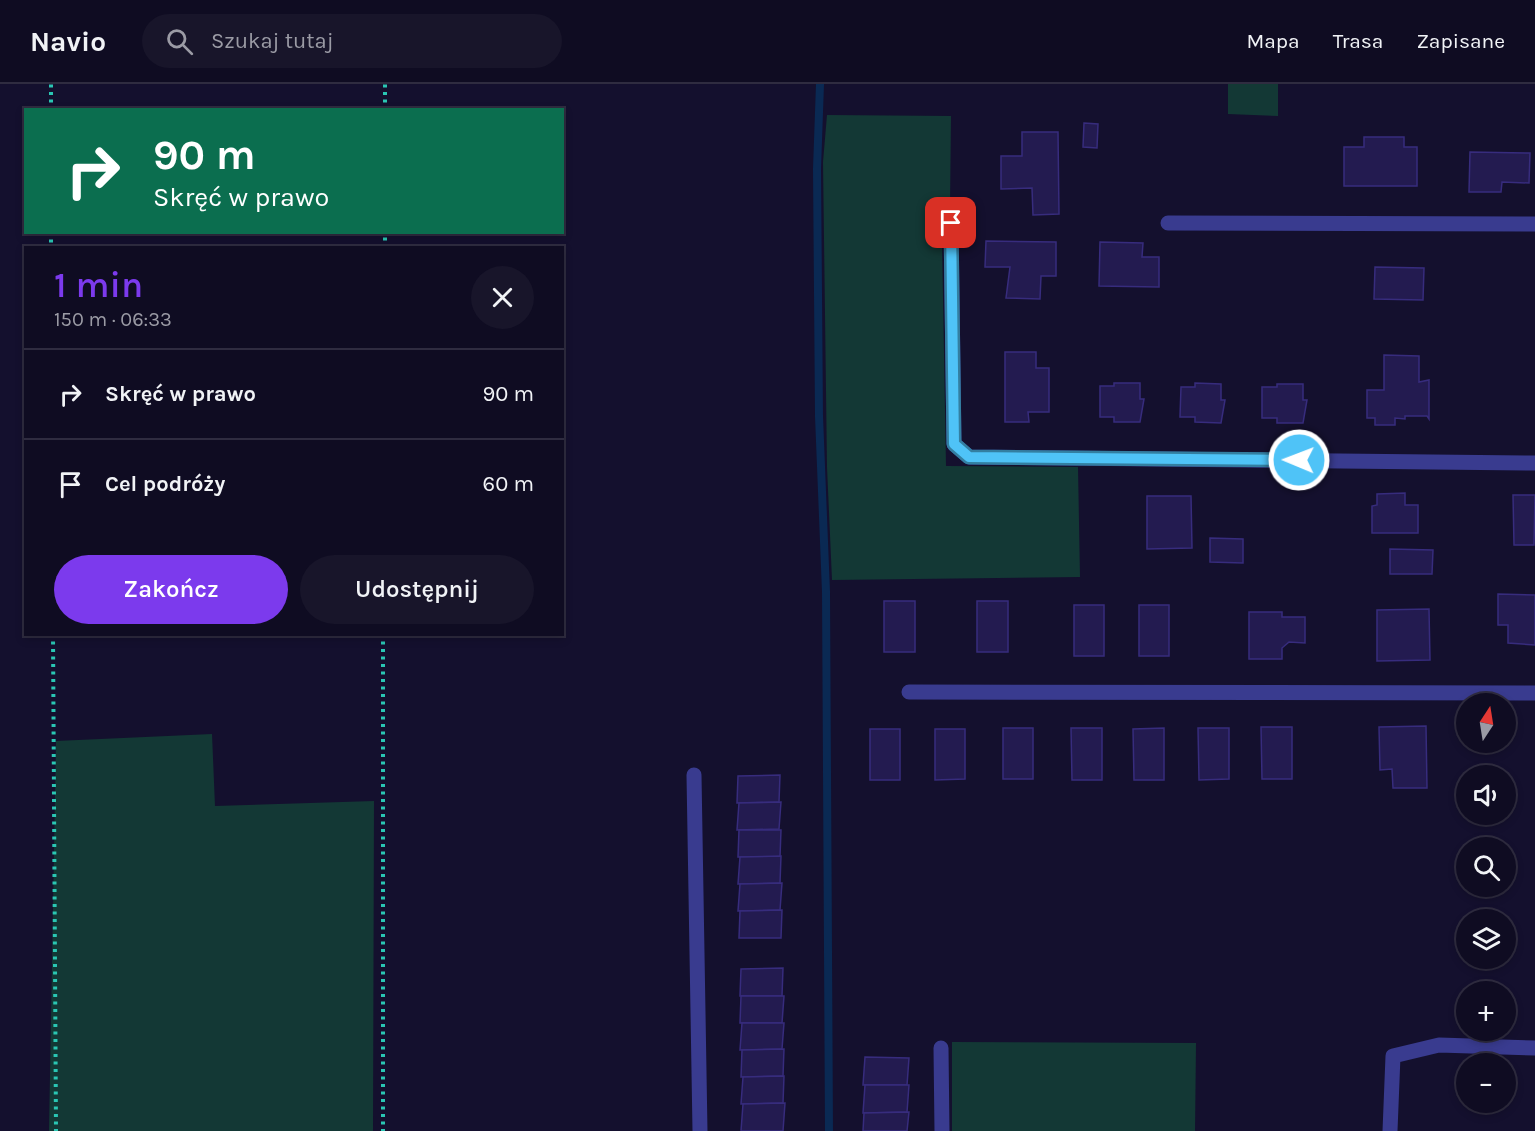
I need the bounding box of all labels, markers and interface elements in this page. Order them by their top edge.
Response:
search box [142,14,562,68]
text: Navio [30,25,106,58]
icon: search [163,25,196,58]
text: Szukaj tutaj [211,28,334,54]
text: Mapa [1247,29,1300,53]
text: Trasa [1333,29,1383,53]
text: Zapisane [1416,29,1505,53]
text: 90 m [153,130,256,180]
icon: right [54,132,132,210]
text: Skręć w prawo [153,181,329,213]
pin [925,197,976,248]
icon: arrive [934,206,967,239]
text: 1 min [54,264,143,306]
button: close [471,266,534,329]
text: 150 m · 06:33 [54,308,172,331]
icon: right [54,378,87,411]
text: Skręć w prawo [105,381,256,407]
text: 90 m [482,381,534,407]
position arrow [1267,428,1331,492]
icon: arrive [54,468,87,501]
text: Cel podróży [105,471,225,497]
text: 60 m [483,471,534,497]
button: Zakończ [54,555,288,624]
button: Udostępnij [300,555,534,624]
north arrow [1456,693,1516,753]
map controls [1456,693,1516,1113]
button: sound [1456,765,1516,825]
button: search [1456,837,1516,897]
button: layers [1456,909,1516,969]
button: + [1456,981,1516,1041]
button: − [1456,1053,1516,1113]

